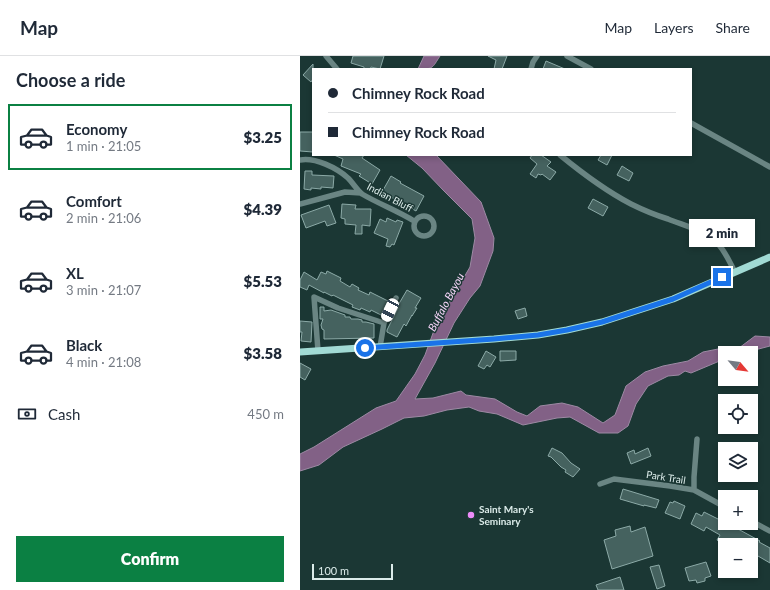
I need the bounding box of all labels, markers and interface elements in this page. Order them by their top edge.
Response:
text: Map [20,16,58,39]
text: Map [604,19,632,36]
text: Layers [654,19,694,36]
text: Share [716,19,750,36]
text: Choose a ride [16,69,125,91]
text: Chimney Rock Road [352,84,485,102]
icon: car [18,119,54,155]
text: Economy [66,120,127,138]
text: Chimney Rock Road [352,123,485,141]
text: $3.25 [244,128,282,146]
text: 1 min · 21:05 [66,138,141,154]
street label: Indian Bluff [365,180,415,214]
icon: car [18,191,54,227]
text: Comfort [66,192,122,210]
text: $4.39 [244,200,282,218]
text: 2 min · 21:06 [66,210,141,226]
callout: 2 min [689,219,755,247]
text: 2 min [706,225,738,241]
icon: car [18,263,54,299]
text: XL [66,264,84,282]
route end [713,268,731,286]
water label: Buffalo Bayou [425,270,466,333]
text: $5.53 [244,272,282,290]
text: 3 min · 21:07 [66,282,141,298]
car [379,297,401,323]
icon: car [18,335,54,371]
text: Black [66,336,102,354]
route start [356,339,374,357]
text: $3.58 [244,344,282,362]
north arrow [718,346,758,386]
map controls [718,346,758,578]
text: 4 min · 21:08 [66,354,141,370]
button: locate [718,394,758,434]
icon: cash [16,403,38,425]
text: Cash [48,405,80,423]
text: 450 m [247,406,284,422]
button: layers [718,442,758,482]
street label: Park Trail [645,468,687,486]
button: + [718,490,758,530]
place label: Saint Mary's Seminary [479,503,534,527]
marker: Saint Mary's Seminary [466,510,476,520]
button: Confirm [16,536,284,582]
button: − [718,538,758,578]
scale bar [312,562,393,581]
text: 100 m [318,564,349,577]

